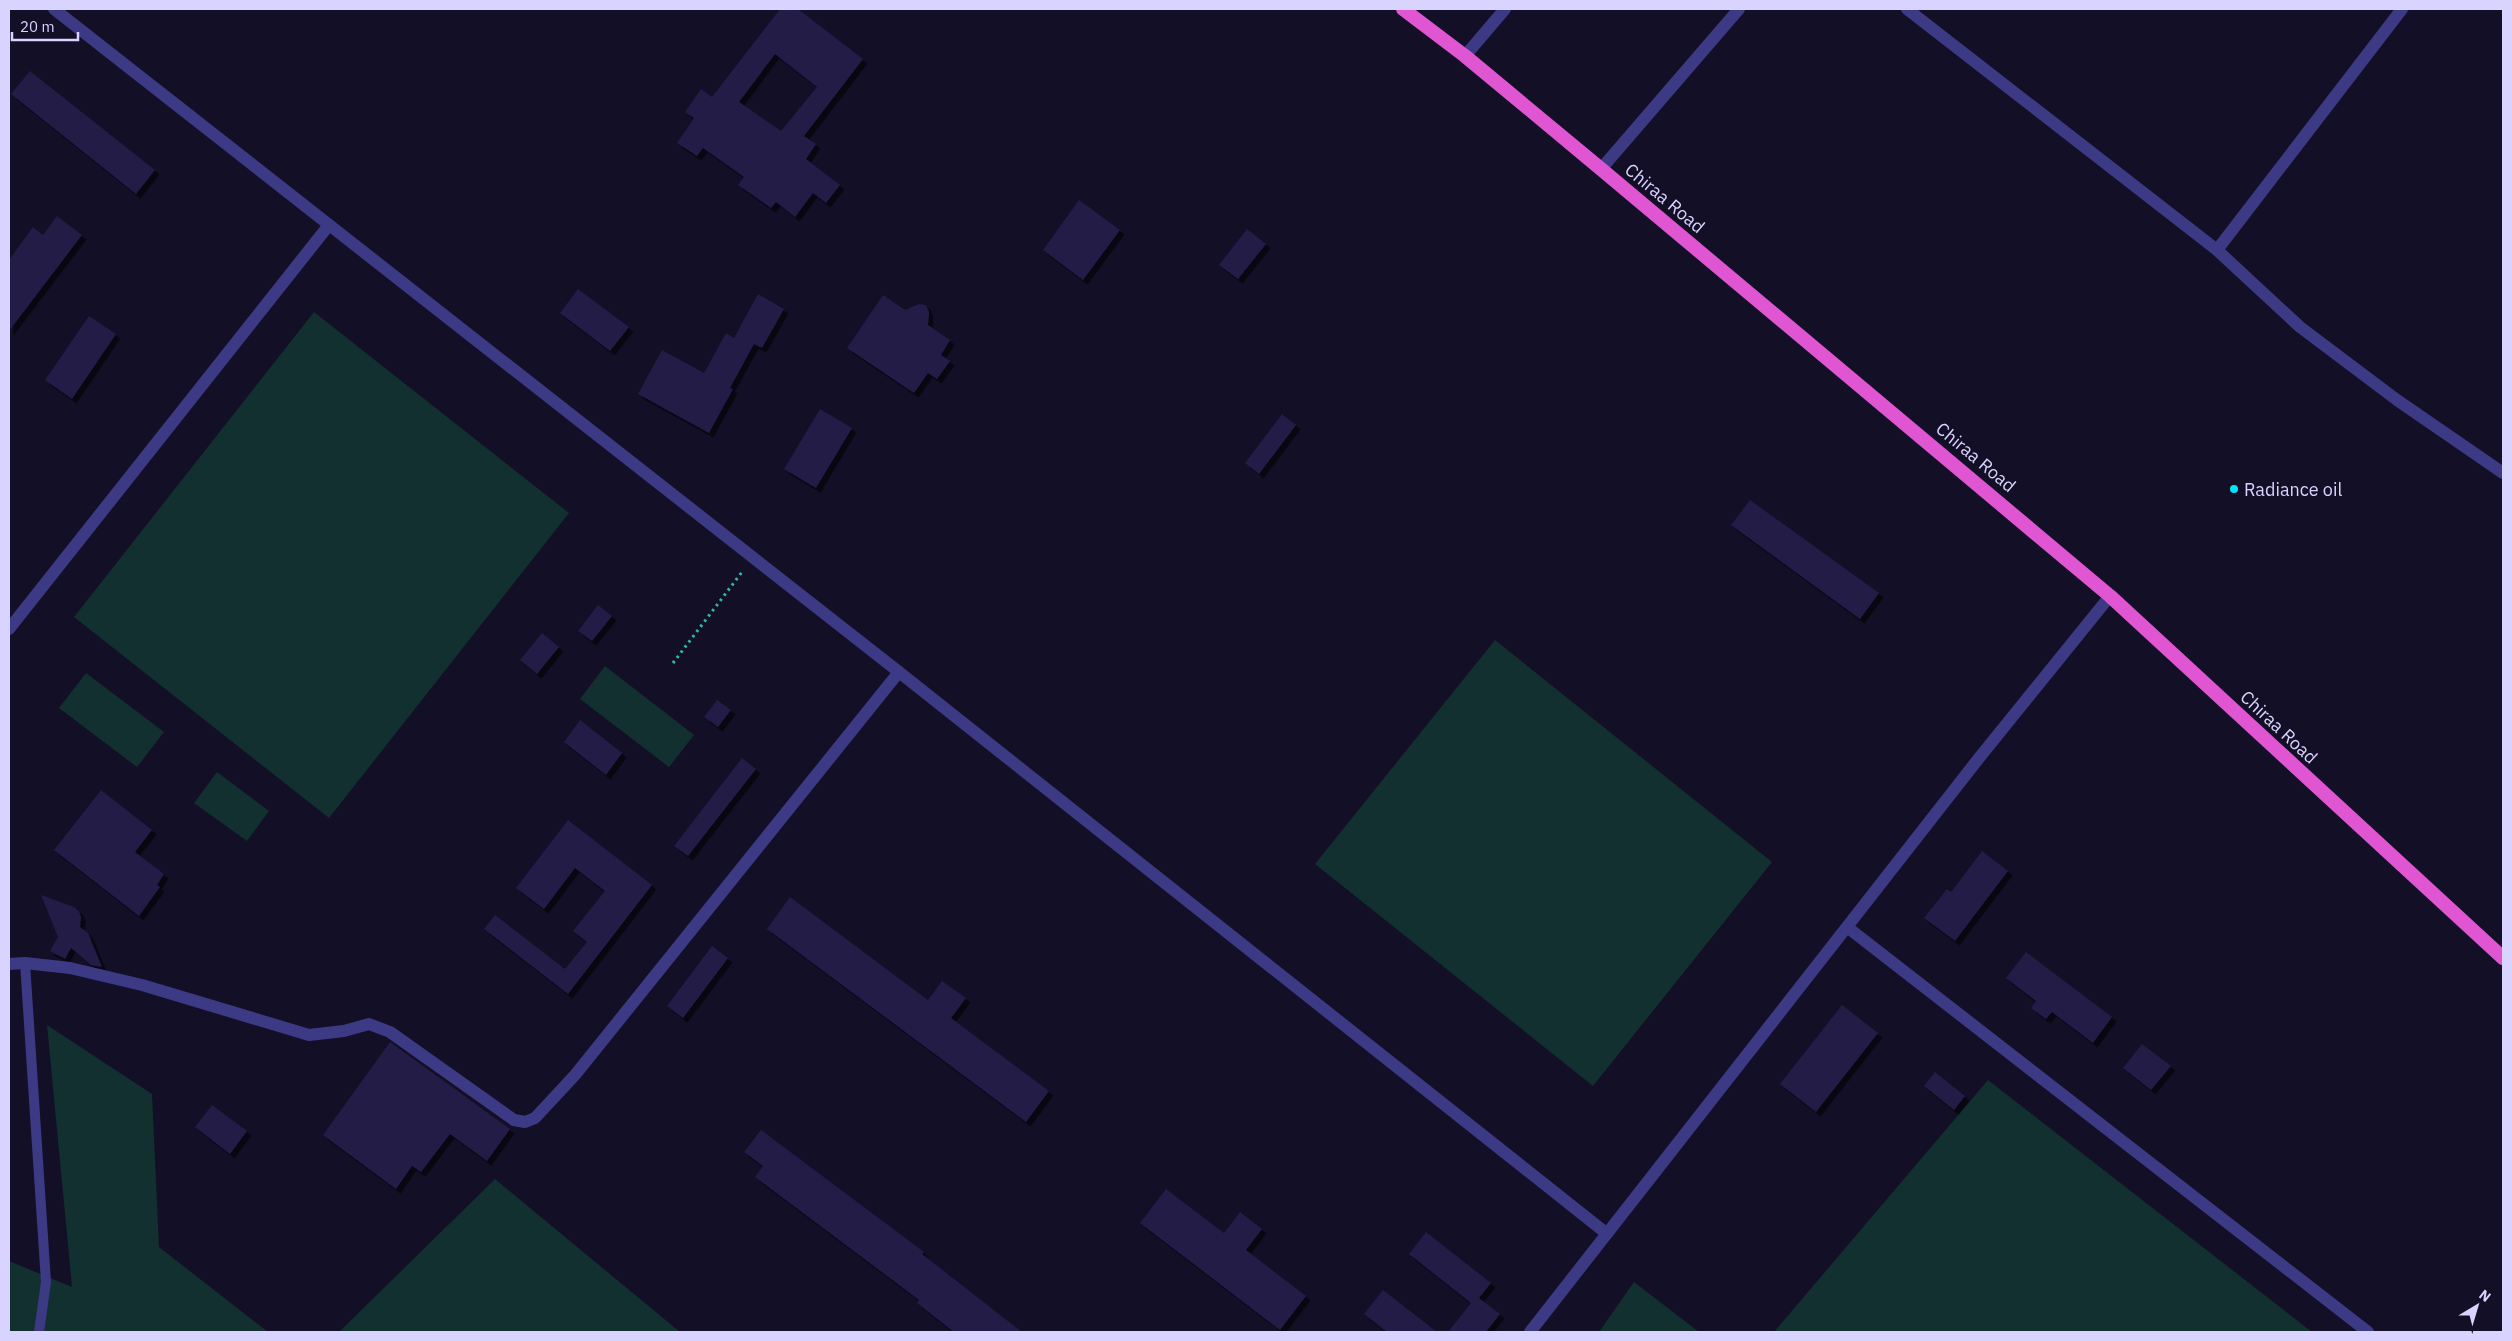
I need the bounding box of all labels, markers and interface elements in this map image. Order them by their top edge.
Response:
scale bar [12,10,79,42]
text: 20 m [20,17,55,36]
street label: Chiraa Road [1620,158,1710,238]
street label: Chiraa Road [1931,417,2021,497]
place label: Radiance oil [2244,478,2342,501]
marker: Radiance oil [2228,483,2240,495]
street label: Chiraa Road [2236,685,2322,769]
north arrow [2452,1281,2502,1331]
text: N [2475,1286,2495,1306]

